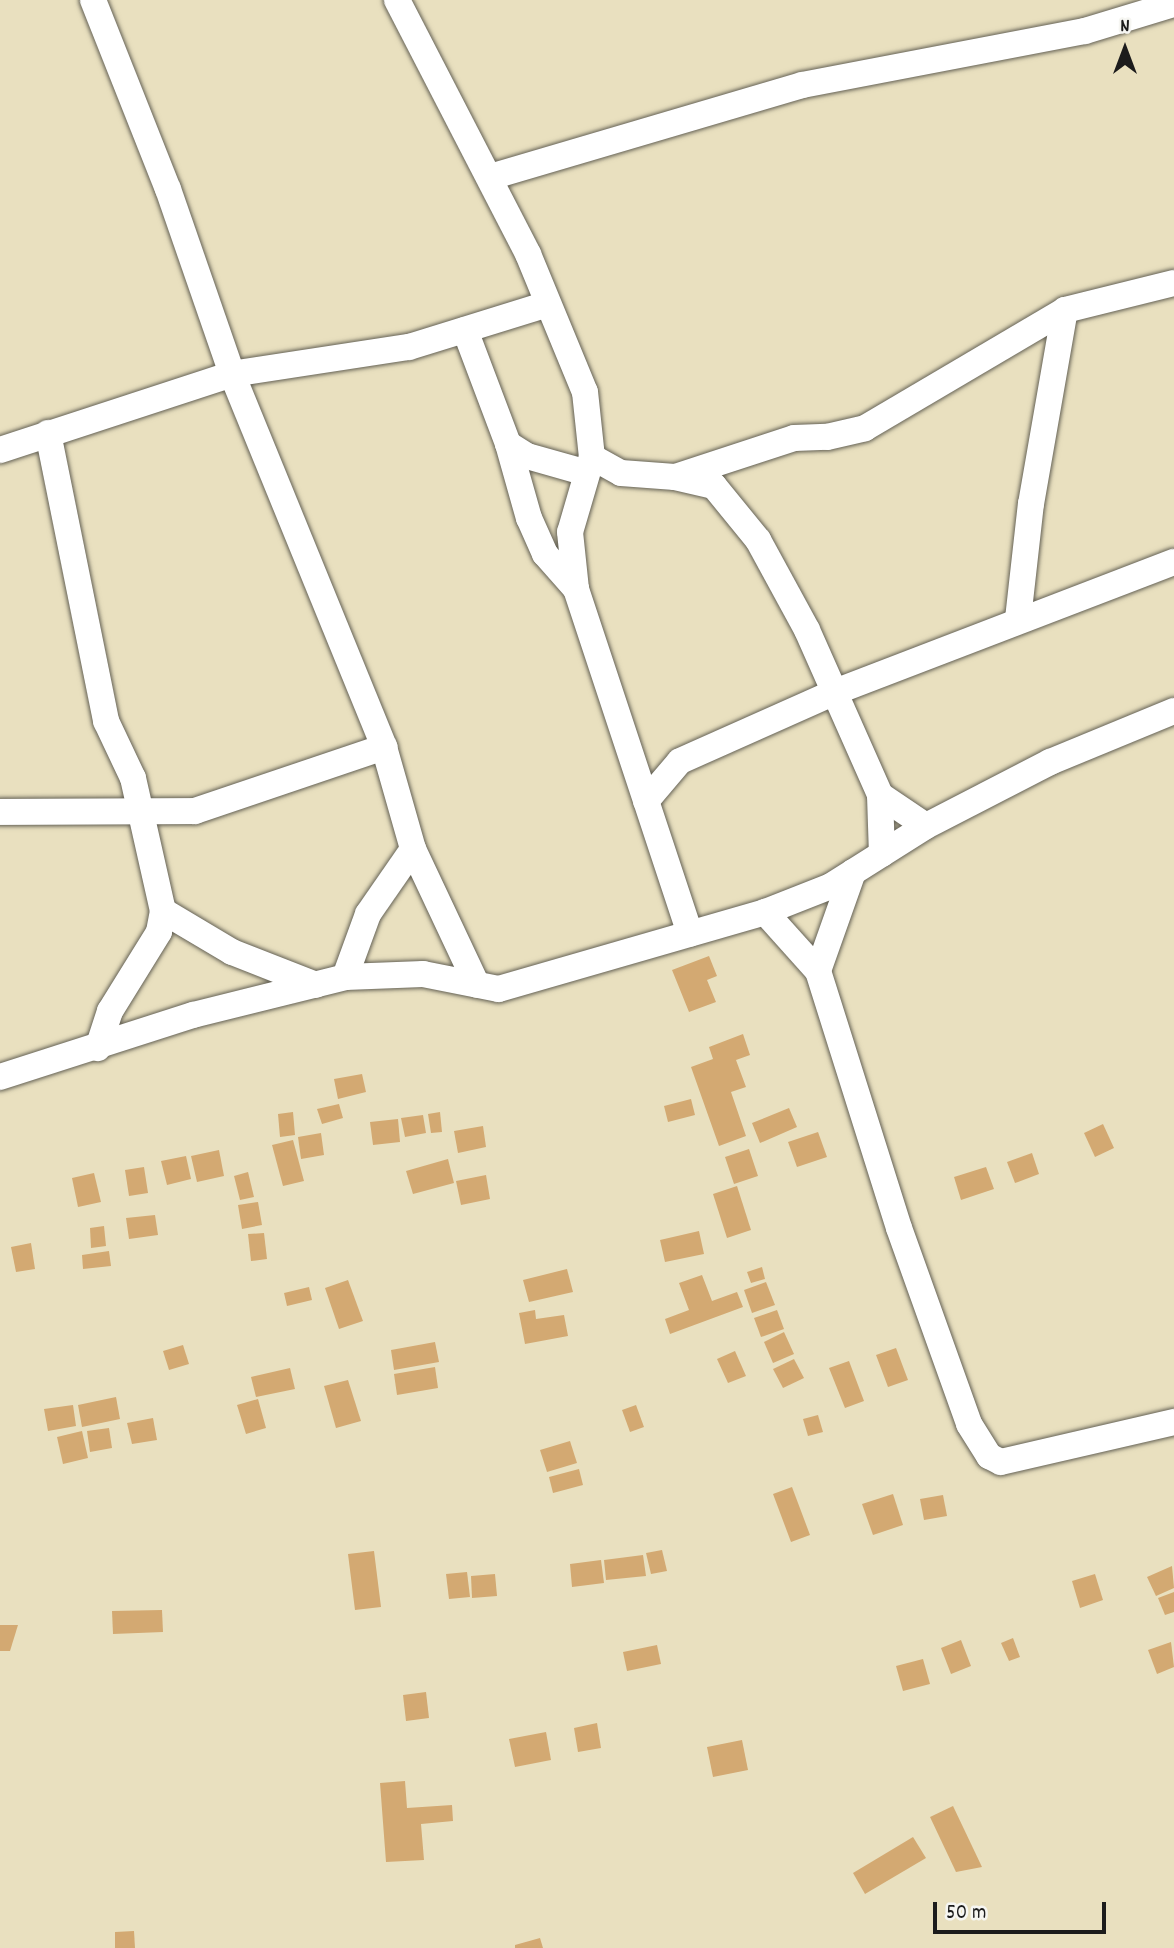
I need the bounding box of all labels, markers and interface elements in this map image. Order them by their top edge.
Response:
north arrow [1090,14,1160,84]
text: N [1120,14,1130,41]
scale bar [936,1888,1109,1932]
text: 50 m [946,1899,986,1929]

